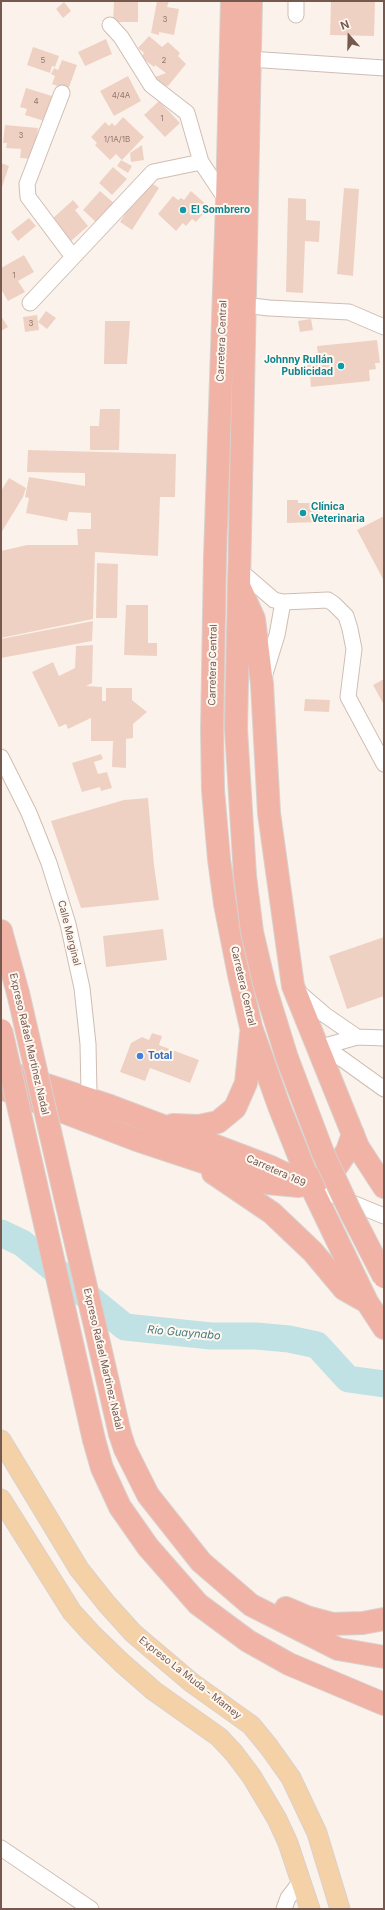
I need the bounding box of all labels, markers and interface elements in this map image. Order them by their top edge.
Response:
house number: 3 [163,15,167,25]
north arrow [329,16,369,56]
text: N [339,17,351,33]
house number: 5 [41,56,45,66]
house number: 2 [162,56,166,66]
house number: 4/4A [112,91,130,101]
house number: 4 [33,97,39,107]
house number: 1 [160,114,164,124]
house number: 3 [19,131,23,141]
house number: 1/1A/1B [104,135,130,145]
place label: El Sombrero [191,204,250,216]
marker: El Sombrero [178,205,188,215]
house number: 1 [12,271,16,281]
street label: Carretera Central [215,300,229,382]
house number: 3 [29,319,33,329]
place label: Johnny Rullán Publicidad [264,354,333,378]
marker: Johnny Rullán Publicidad [336,361,346,371]
place label: Clínica Veterinaria [311,501,365,524]
marker: Clínica Veterinaria [298,508,308,518]
street label: Carretera Central [206,624,220,706]
street label: Calle Marginal [55,899,83,967]
street label: Carretera Central [228,945,258,1027]
street label: Expreso Rafael Martínez Nadal [7,972,51,1116]
place label: Total [148,1050,172,1062]
marker: Total [135,1051,145,1061]
street label: Carretera 169 [244,1153,308,1189]
street label: Expreso Rafael Martínez Nadal [81,1287,125,1431]
water label: Río Guaynabo [147,1323,221,1343]
street label: Expreso La Muda - Mamey [136,1634,244,1722]

